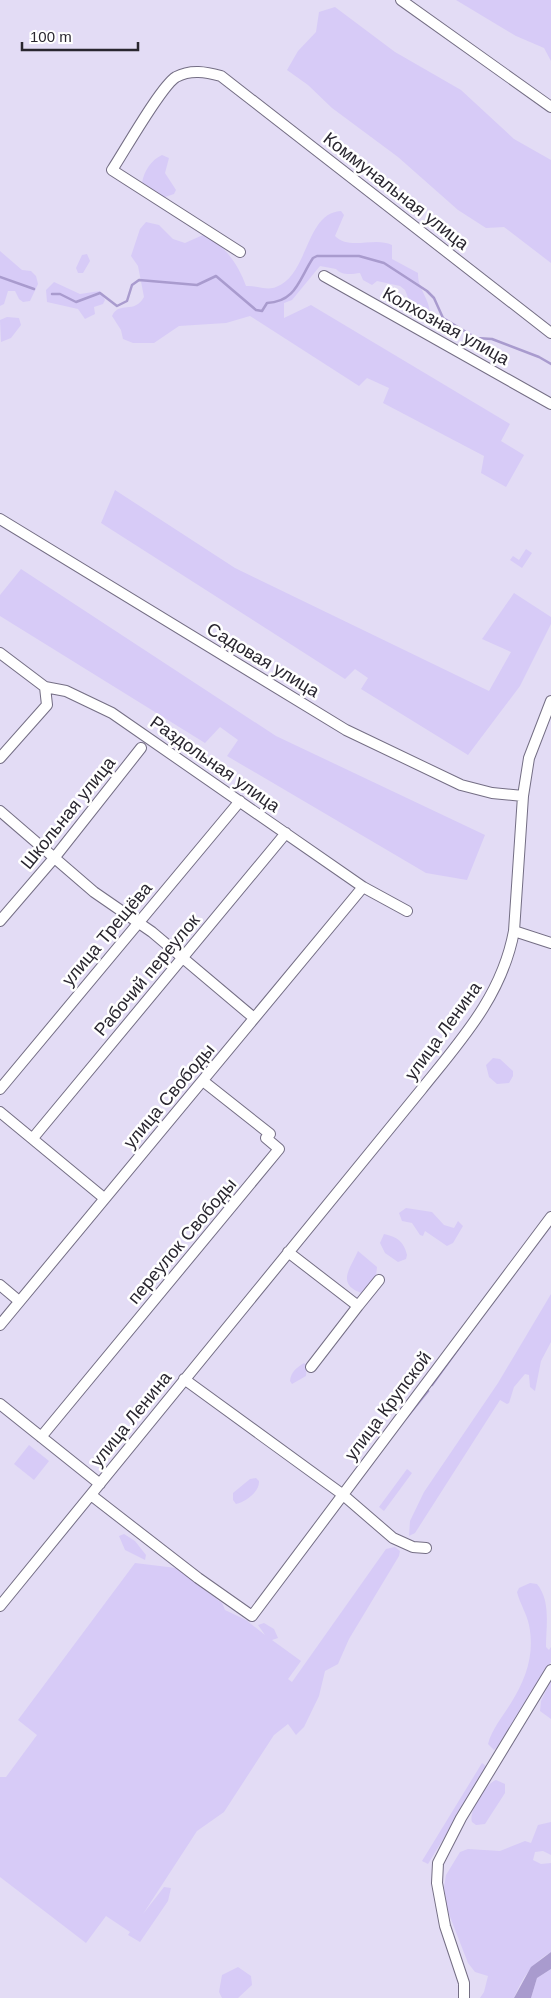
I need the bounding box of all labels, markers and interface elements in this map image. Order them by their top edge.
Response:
scale bar [22,20,139,52]
text: 100 m [30,28,72,45]
street label: Коммунальная улица [320,128,473,254]
street label: Колхозная улица [379,283,514,370]
street label: Садовая улица [203,619,324,702]
street label: Раздольная улица [146,712,284,817]
street label: Школьная улица [17,752,120,873]
street label: улица Трещёва [58,878,157,990]
street label: Рабочий переулок [90,910,204,1040]
street label: улица Ленина [401,977,486,1084]
street label: улица Свободы [119,1040,219,1152]
street label: переулок Свободы [124,1174,240,1308]
street label: улица Крупской [341,1348,435,1464]
street label: улица Ленина [87,1367,176,1470]

